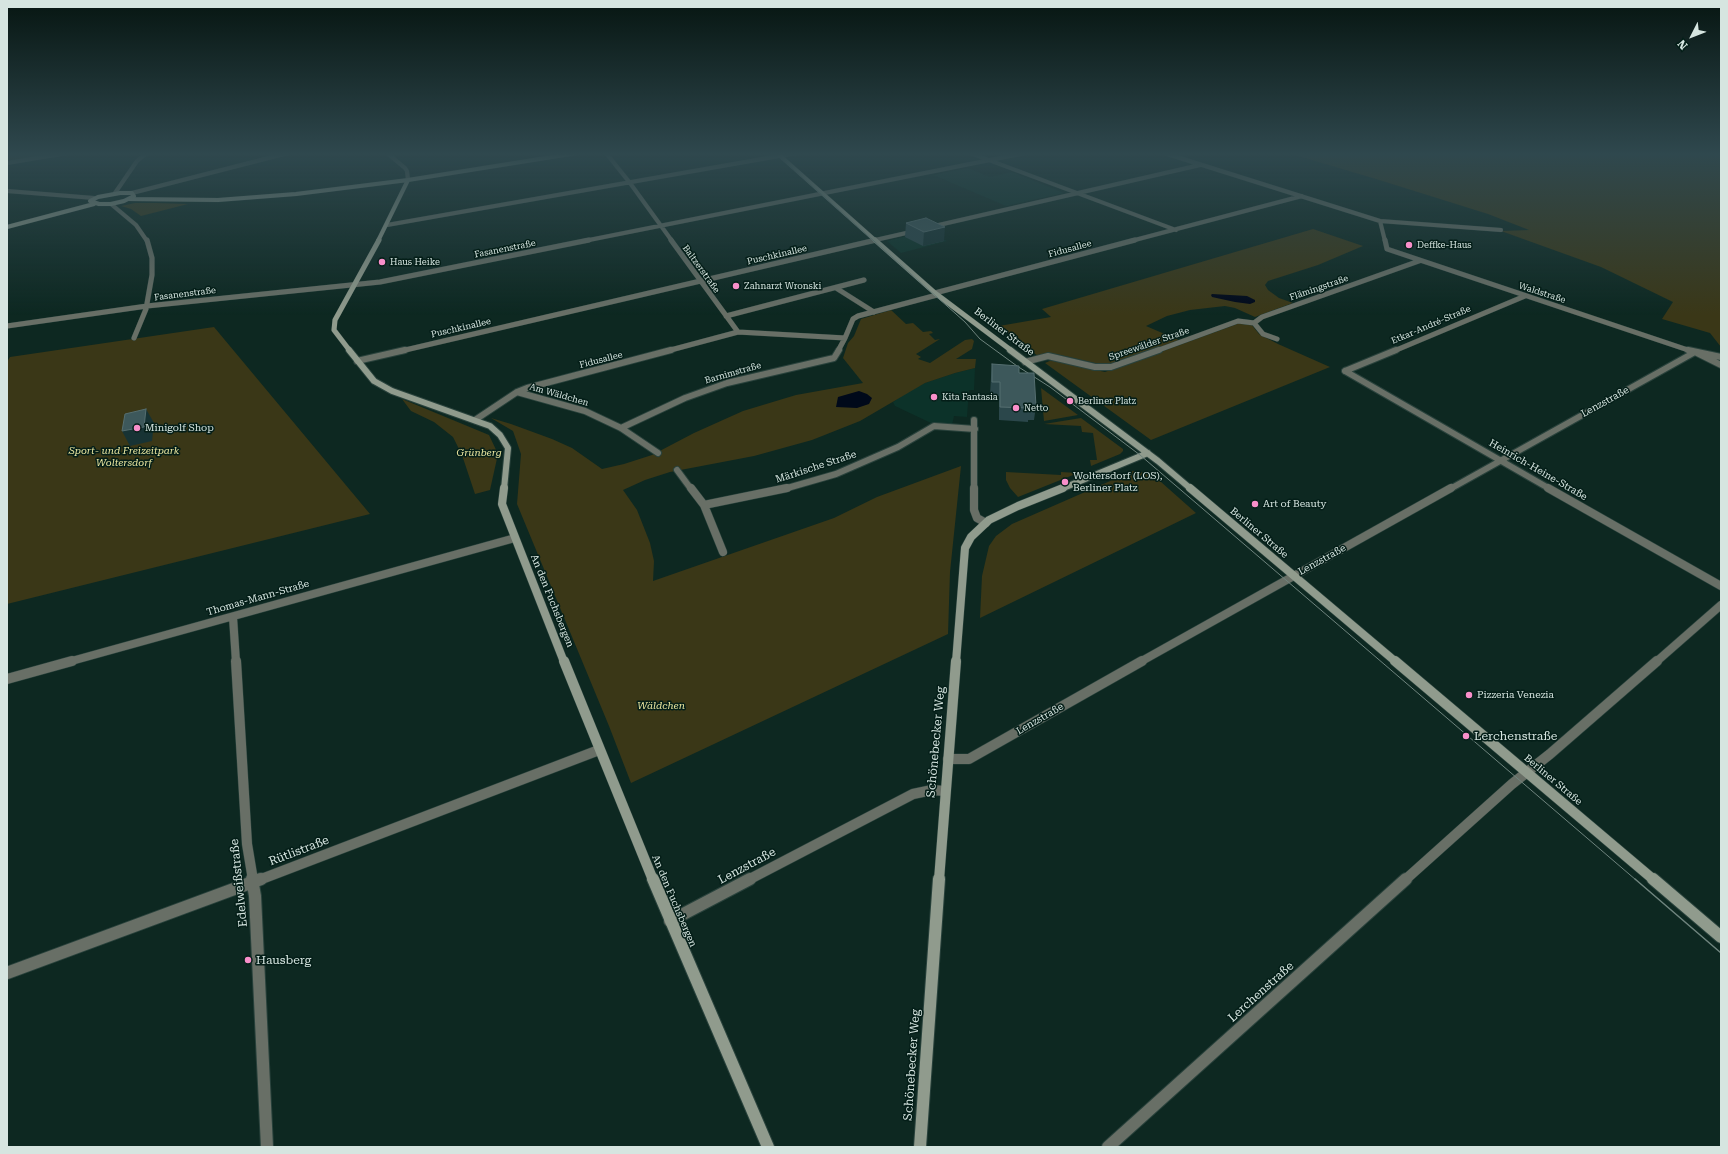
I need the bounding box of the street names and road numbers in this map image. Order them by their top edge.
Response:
street label: Fasanenstraße [473,238,537,260]
street label: Fidusallee [1047,238,1093,260]
street label: Baltzerstraße [680,243,722,295]
street label: Puschkinallee [746,243,808,267]
street label: Flämingstraße [1288,273,1350,303]
street label: Waldstraße [1517,280,1567,306]
street label: Fasanenstraße [153,285,217,303]
street label: Etkar-André-Straße [1390,303,1472,347]
street label: Berliner Straße [972,305,1036,359]
street label: Puschkinallee [430,316,492,340]
street label: Spreewälder Straße [1107,325,1191,363]
street label: Fidusallee [578,349,624,371]
street label: Barnimstraße [704,360,762,386]
street label: Am Wäldchen [528,381,590,409]
street label: Lenzstraße [1579,384,1631,420]
street label: Heinrich-Heine-Straße [1487,437,1589,503]
street label: Märkische Straße [774,448,858,486]
street label: Berliner Straße [1227,505,1291,561]
street label: Lenzstraße [1296,542,1348,578]
street label: An den Fuchsbergen [528,553,576,649]
street label: Thomas-Mann-Straße [205,578,311,618]
street label: Schönebecker Weg [924,686,948,798]
street label: Lenzstraße [1014,701,1066,737]
street label: Berliner Straße [1521,752,1585,808]
street label: Rütlistraße [267,833,331,869]
street label: Edelweißstraße [227,838,251,928]
street label: Lenzstraße [716,845,778,887]
street label: An den Fuchsbergen [649,853,699,949]
street label: Lerchenstraße [1225,959,1297,1025]
street label: Schönebecker Weg [901,1009,923,1121]

